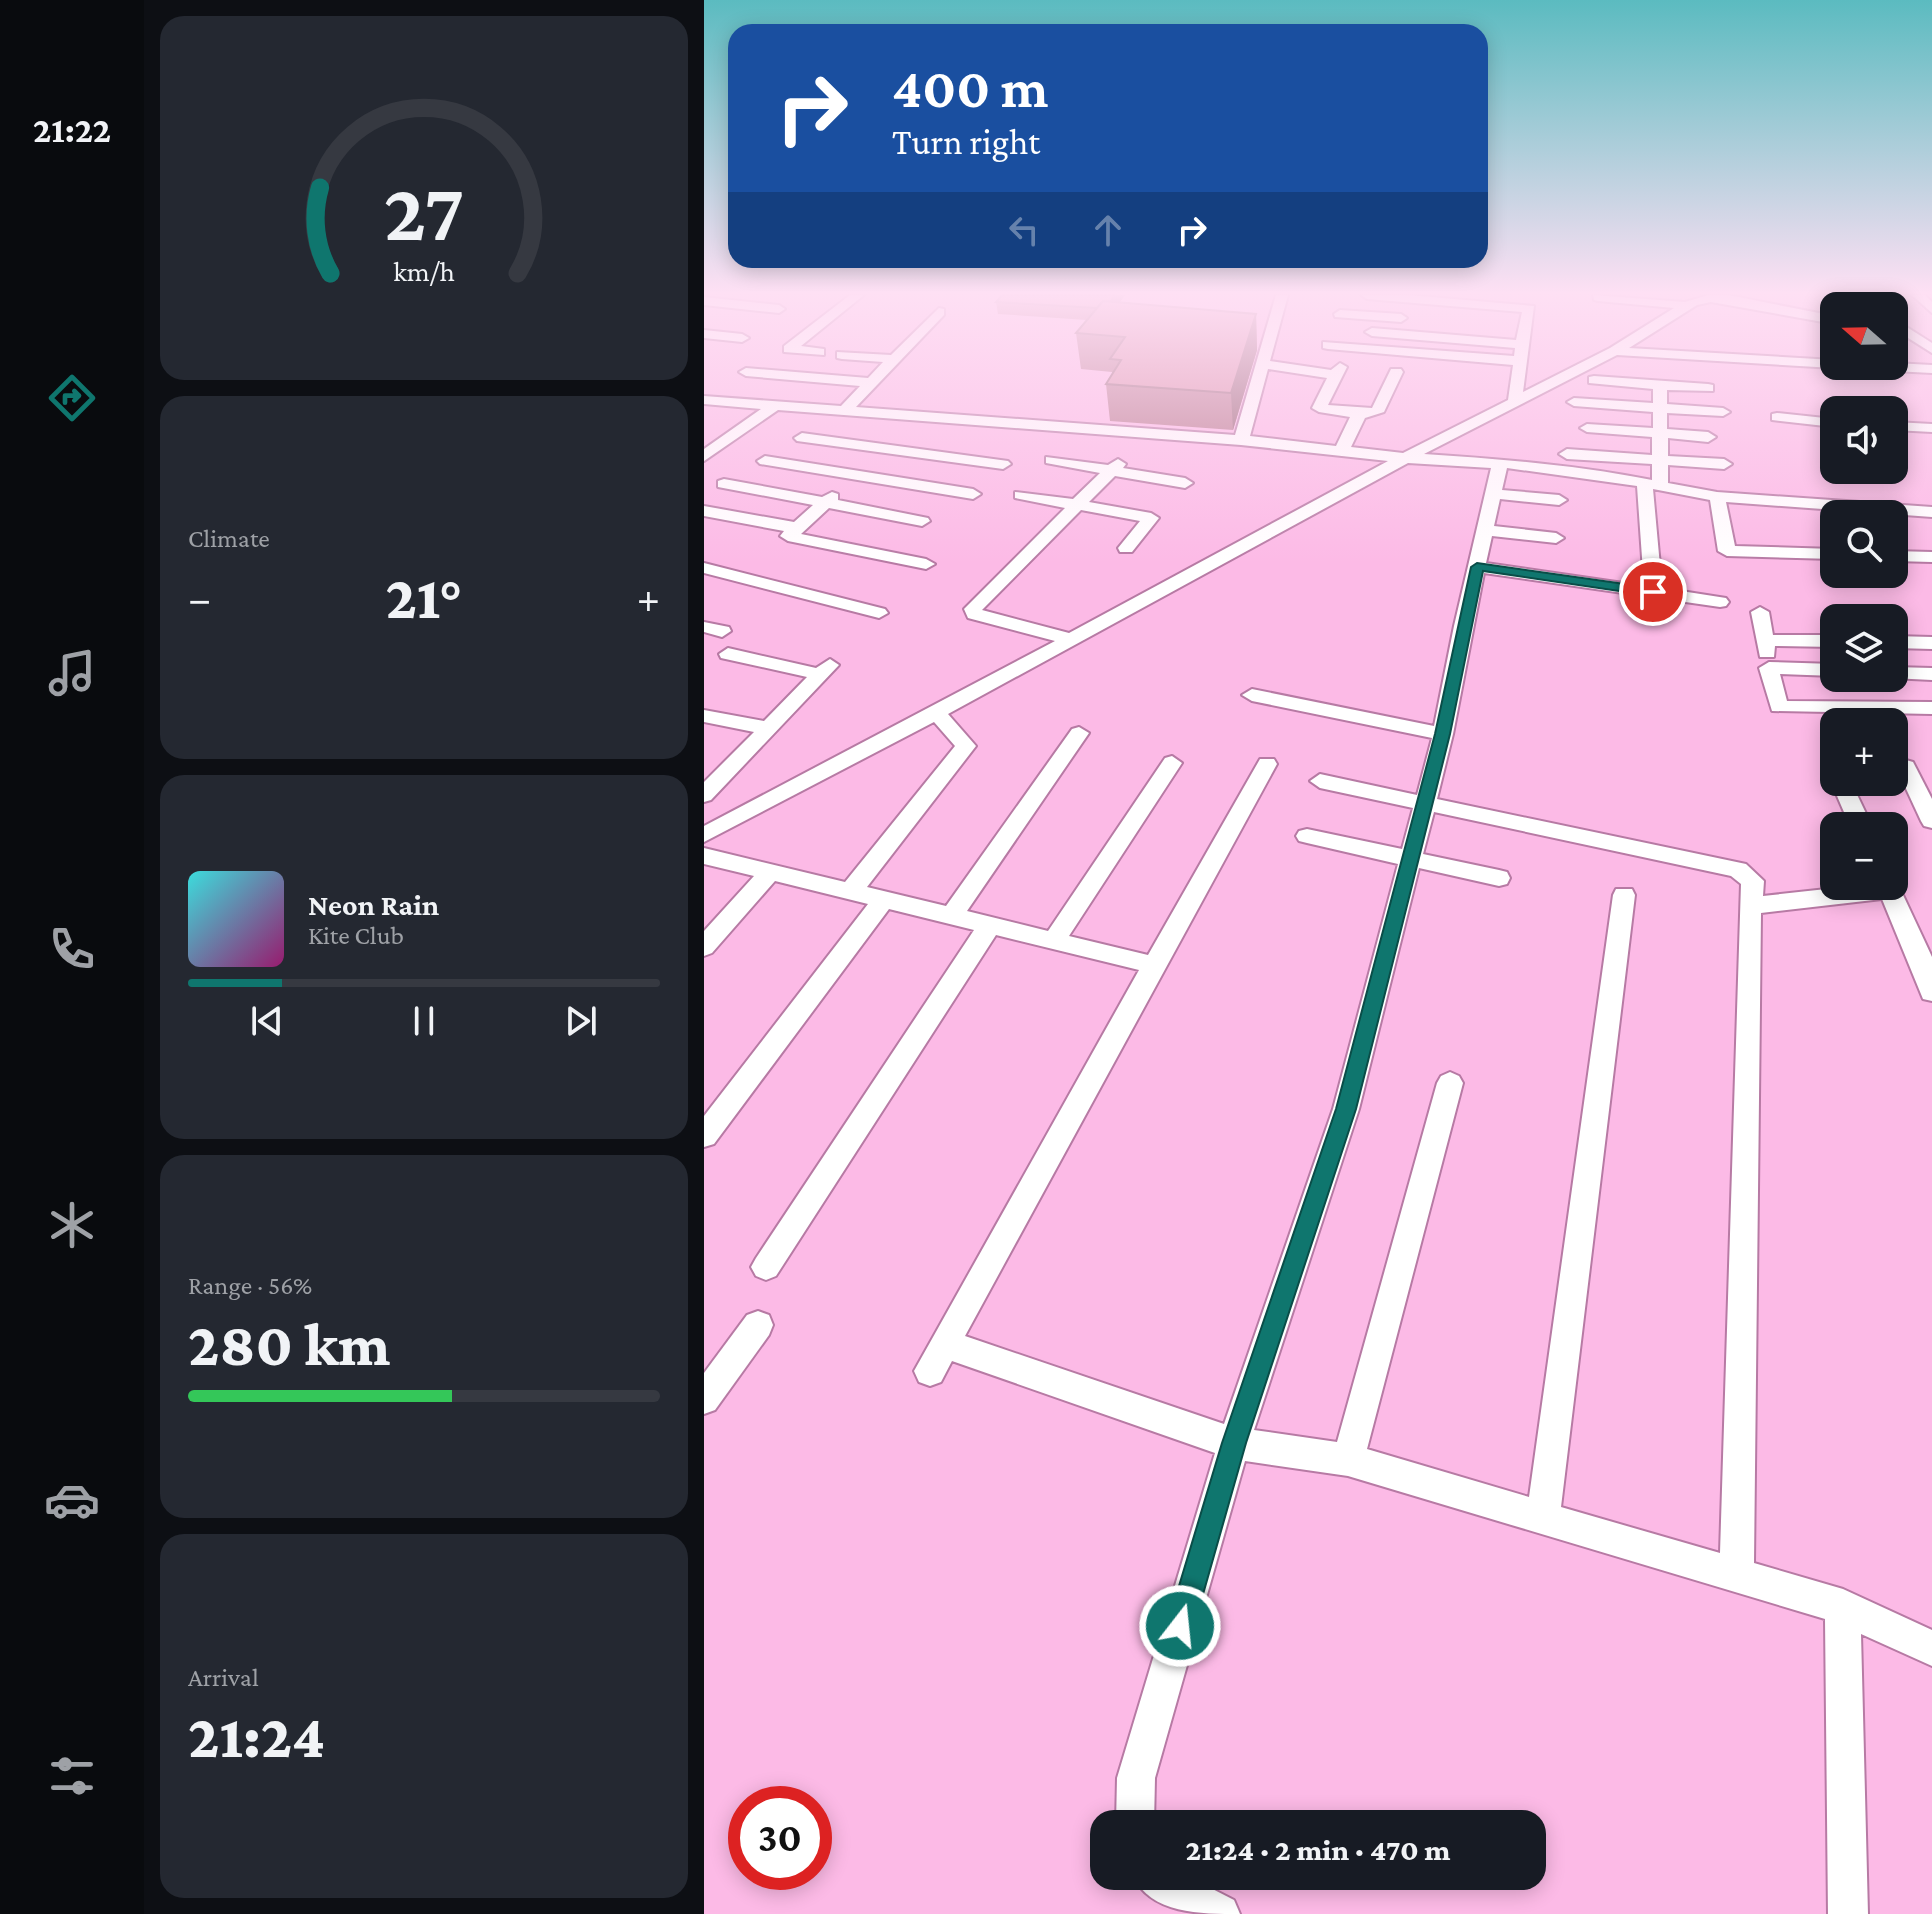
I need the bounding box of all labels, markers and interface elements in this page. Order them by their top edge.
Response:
icon: right [760,56,864,160]
text: 400 m [892,57,1048,119]
text: 21:22 [33,110,111,150]
text: Turn right [892,122,1040,162]
text: 27 [384,164,464,257]
icon: left [1002,208,1046,252]
icon: ahead [1086,208,1130,252]
icon: right [1170,208,1214,252]
text: km/h [393,255,455,287]
north arrow [1820,292,1908,380]
map controls [1820,292,1908,900]
icon: directions [44,370,100,426]
button: sound [1820,396,1908,484]
button: search [1820,500,1908,588]
text: Climate [188,524,270,553]
pin [1619,558,1687,626]
text: 21° [385,564,463,631]
icon: arrive [1631,570,1675,614]
text: − [188,574,211,622]
text: + [637,574,660,622]
button: layers [1820,604,1908,692]
icon: music [44,645,100,701]
button: + [1820,708,1908,796]
button: − [1820,812,1908,900]
text: Neon Rain [308,888,439,921]
icon: phone [44,921,100,977]
text: Kite Club [308,921,404,950]
icon: previous [245,999,289,1043]
icon: pause [402,999,446,1043]
icon: next [559,999,603,1043]
icon: climate [44,1197,100,1253]
text: Range · 56% [188,1271,312,1300]
text: 280 km [188,1311,390,1378]
icon: car [44,1472,100,1528]
position arrow [1138,1584,1222,1668]
text: Arrival [188,1663,259,1692]
text: 21:24 [188,1703,325,1770]
icon: filters [44,1748,100,1804]
speed limit sign: 30 [728,1786,832,1890]
text: 21:24 · 2 min · 470 m [1186,1833,1451,1866]

